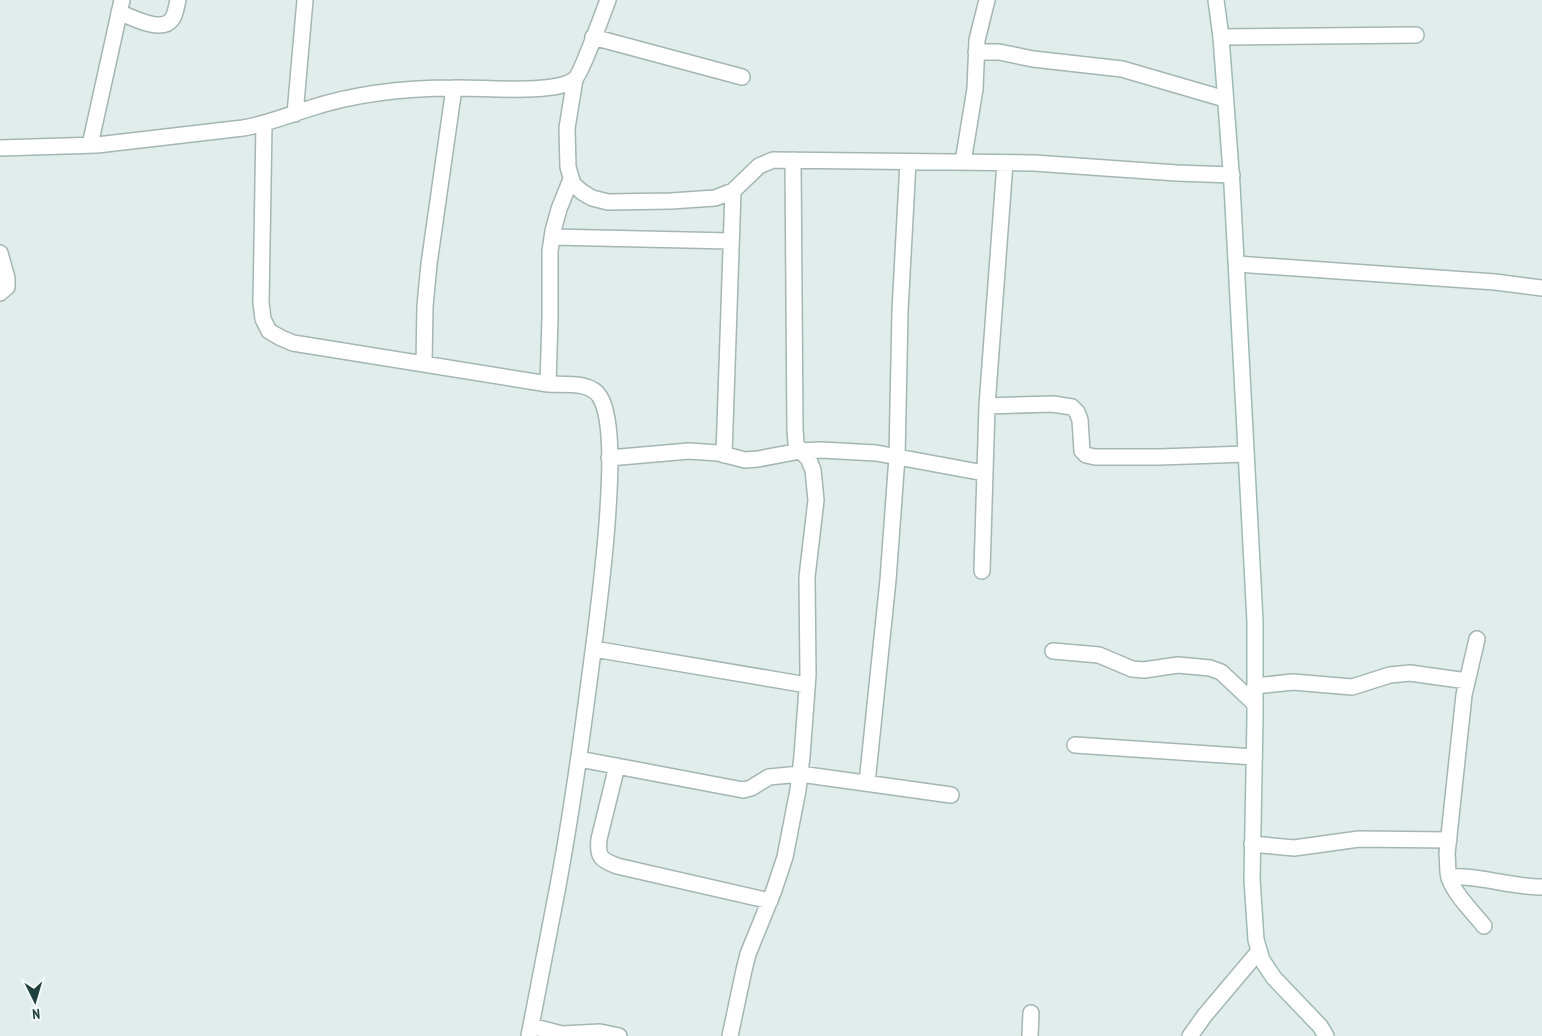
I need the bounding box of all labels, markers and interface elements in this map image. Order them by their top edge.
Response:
north arrow [10,976,60,1026]
text: N [32,1005,41,1023]

